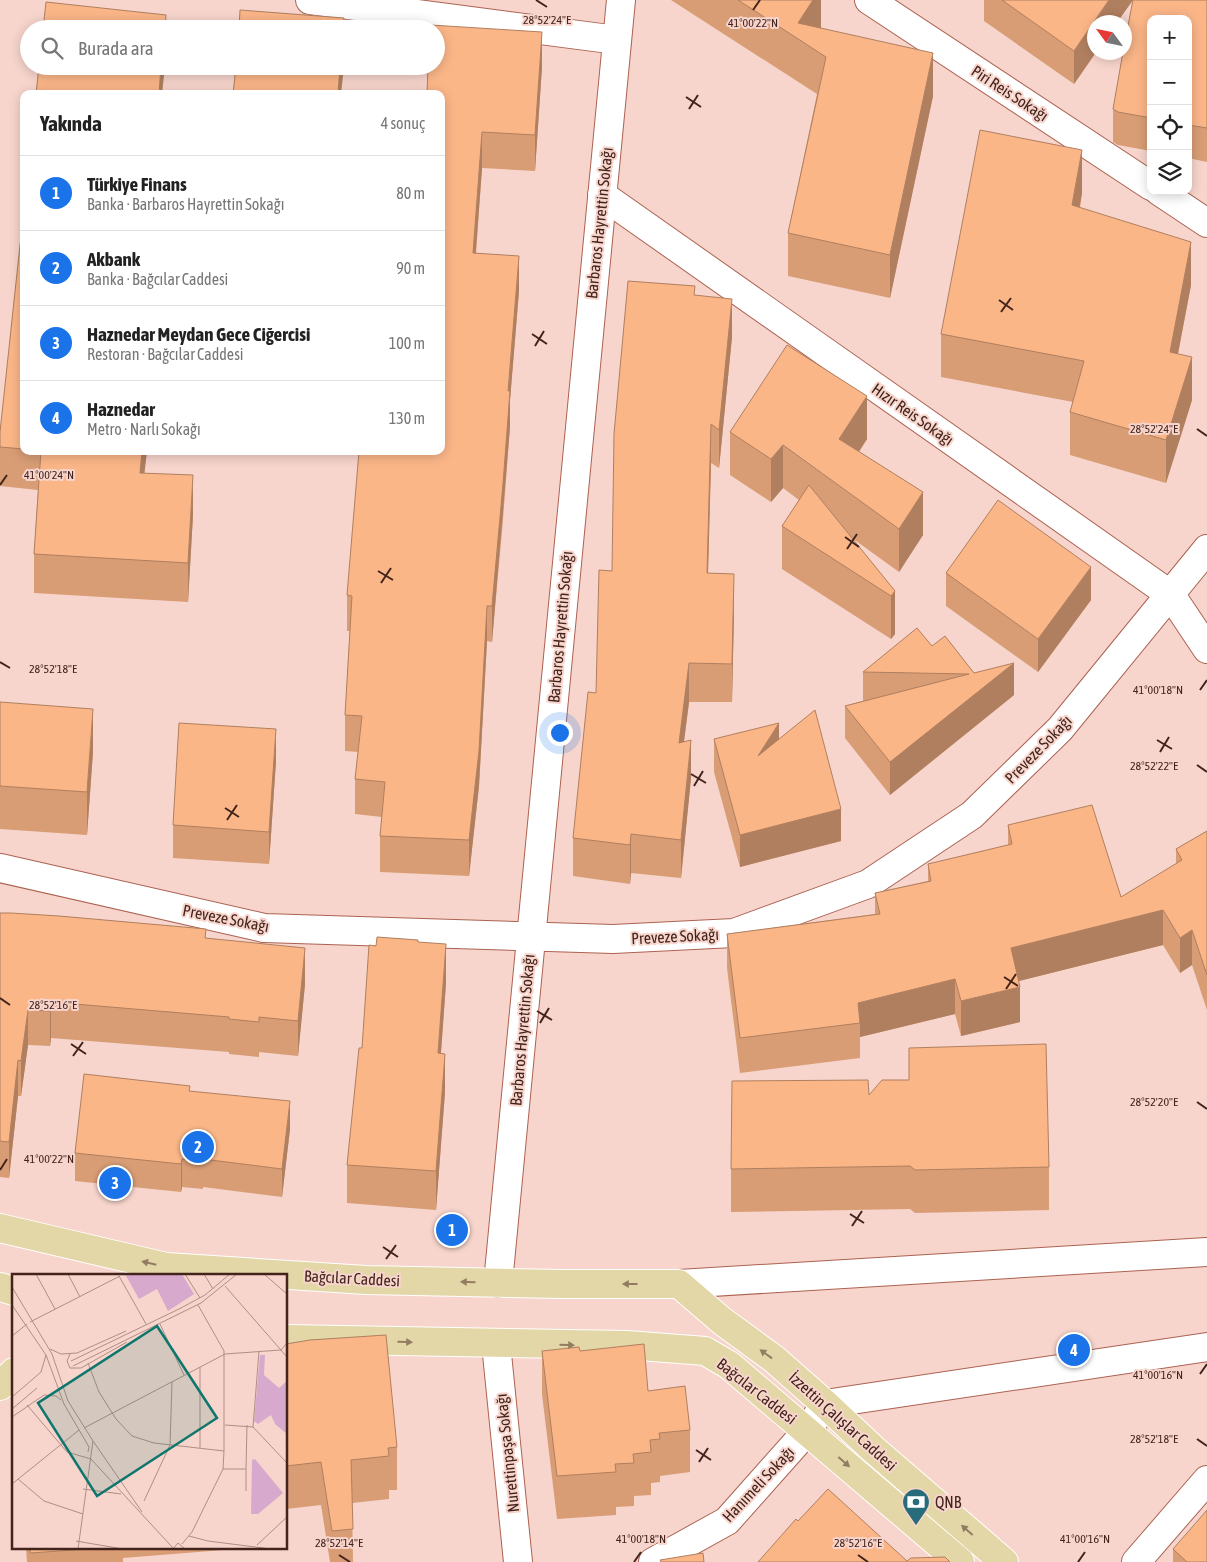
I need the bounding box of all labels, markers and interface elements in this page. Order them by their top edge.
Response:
text: 28°52'24"E [523,13,571,27]
north arrow [1087,15,1132,60]
map controls [1147,15,1192,195]
button: + [1147,15,1192,60]
text: 41°00'22"N [728,16,778,30]
search box [20,20,445,75]
icon: search [38,34,66,62]
text: Burada ara [78,37,154,59]
button: − [1147,60,1192,105]
street label: Piri Reis Sokağı [968,62,1052,125]
button: locate [1147,105,1192,150]
text: Yakında [40,111,102,135]
text: 4 sonuç [381,114,425,132]
street label: Barbaros Hayrettin Sokağı [582,146,617,300]
button: layers [1147,150,1192,195]
text: Türkiye Finans [87,173,187,195]
text: 1 [52,184,60,202]
text: 80 m [396,184,425,202]
text: Banka · Barbaros Hayrettin Sokağı [87,195,284,213]
text: Akbank [87,248,140,270]
text: 2 [52,259,60,277]
text: 90 m [396,259,425,277]
text: Banka · Bağcılar Caddesi [87,270,228,288]
text: Haznedar Meydan Gece Ciğercisi [87,323,310,345]
text: 3 [52,334,60,352]
text: 100 m [389,334,425,352]
text: Restoran · Bağcılar Caddesi [87,345,243,363]
street label: Hızır Reis Sokağı [868,379,957,450]
text: Haznedar [87,398,155,420]
text: 4 [52,409,60,427]
text: 130 m [389,409,425,427]
text: Metro · Narlı Sokağı [87,420,201,438]
text: 28°52'24"E [1130,422,1178,436]
text: 41°00'24"N [24,468,74,482]
street label: Barbaros Hayrettin Sokağı [544,550,577,704]
text: 28°52'18"E [29,662,77,676]
text: 41°00'18"N [1133,683,1183,697]
street label: Preveze Sokağı [1001,711,1076,787]
your location [547,720,573,746]
text: 28°52'22"E [1130,759,1178,773]
street label: Preveze Sokağı [181,901,271,936]
street label: Preveze Sokağı [631,925,719,948]
street label: Barbaros Hayrettin Sokağı [506,953,539,1107]
text: 28°52'16"E [29,998,77,1012]
text: 28°52'20"E [1130,1095,1178,1109]
pin: 2 [182,1128,214,1166]
text: 41°00'22"N [24,1152,74,1166]
pin: 3 [99,1164,131,1202]
pin: 1 [436,1211,468,1249]
one-way arrow [141,1259,156,1267]
street label: Bağcılar Caddesi [303,1266,400,1291]
inset map [12,1274,288,1550]
one-way arrow [460,1278,476,1286]
one-way arrow [622,1280,638,1288]
pin: 4 [1058,1331,1090,1369]
one-way arrow [397,1338,413,1346]
one-way arrow [560,1341,576,1349]
one-way arrow [760,1348,773,1359]
street label: Bağcılar Caddesi [713,1354,800,1428]
street label: İzzettin Çalışlar Caddesi [785,1368,901,1475]
text: 41°00'16"N [1133,1368,1183,1382]
street label: Nurettinpaşa Sokağı [492,1393,523,1513]
text: 28°52'18"E [1130,1432,1178,1446]
street label: Hanımeli Sokağı [719,1443,798,1526]
one-way arrow [838,1457,851,1468]
bank icon: QNB [901,1487,931,1526]
place label: QNB [935,1493,962,1511]
one-way arrow [961,1525,973,1536]
text: 41°00'18"N [616,1532,666,1546]
text: 41°00'16"N [1060,1532,1110,1546]
text: 28°52'14"E [315,1536,363,1550]
text: 28°52'16"E [834,1536,882,1550]

